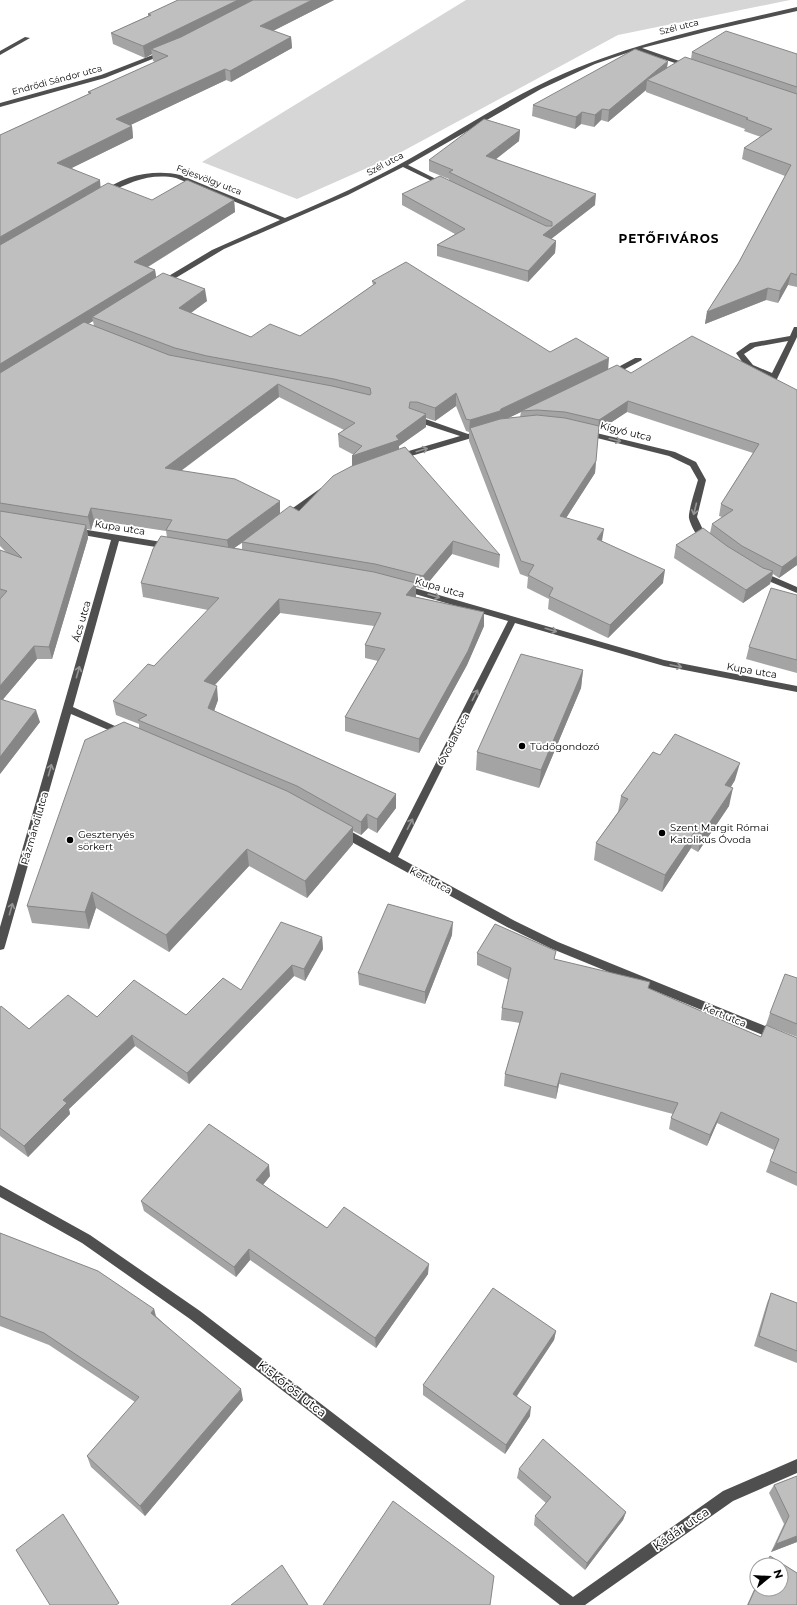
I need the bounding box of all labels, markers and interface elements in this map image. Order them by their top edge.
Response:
street label: Szél utca [658,16,700,37]
street label: Endrődi Sándor utca [11,62,103,97]
street label: Szél utca [364,149,405,178]
street label: Fejesvölgy utca [175,162,243,197]
district label: PETŐFIVÁROS [619,231,719,246]
street label: Kígyó utca [599,419,653,444]
one-way arrow [608,436,621,444]
one-way arrow [415,446,428,453]
one-way arrow [690,502,698,515]
street label: Kupa utca [94,517,146,538]
street label: Kupa utca [414,574,466,601]
one-way arrow [427,593,440,600]
street label: Ács utca [69,599,94,643]
one-way arrow [544,627,557,634]
street label: Kupa utca [726,660,778,681]
one-way arrow [669,662,682,670]
one-way arrow [75,666,82,679]
one-way arrow [472,690,479,702]
street label: Óvoda utca [435,711,472,768]
place label: Tüdőgondozó [530,740,600,753]
marker: Tüdőgondozó [517,741,527,751]
one-way arrow [47,764,54,777]
street label: Pázmándi utca [18,790,51,866]
one-way arrow [407,818,414,830]
place label: Szent Margit Római Katolikus Óvoda [670,821,769,846]
place label: Gesztenyés sörkert [78,828,135,853]
marker: Szent Margit Római Katolikus Óvoda [657,828,667,838]
marker: Gesztenyés sörkert [65,835,75,845]
street label: Kert utca [407,864,454,897]
one-way arrow [8,902,15,915]
street label: Kert utca [701,1001,749,1030]
street label: Kiskőrösi utca [255,1357,330,1420]
street label: Kádár utca [650,1504,712,1553]
north arrow [749,1557,789,1597]
text: N [770,1568,787,1580]

